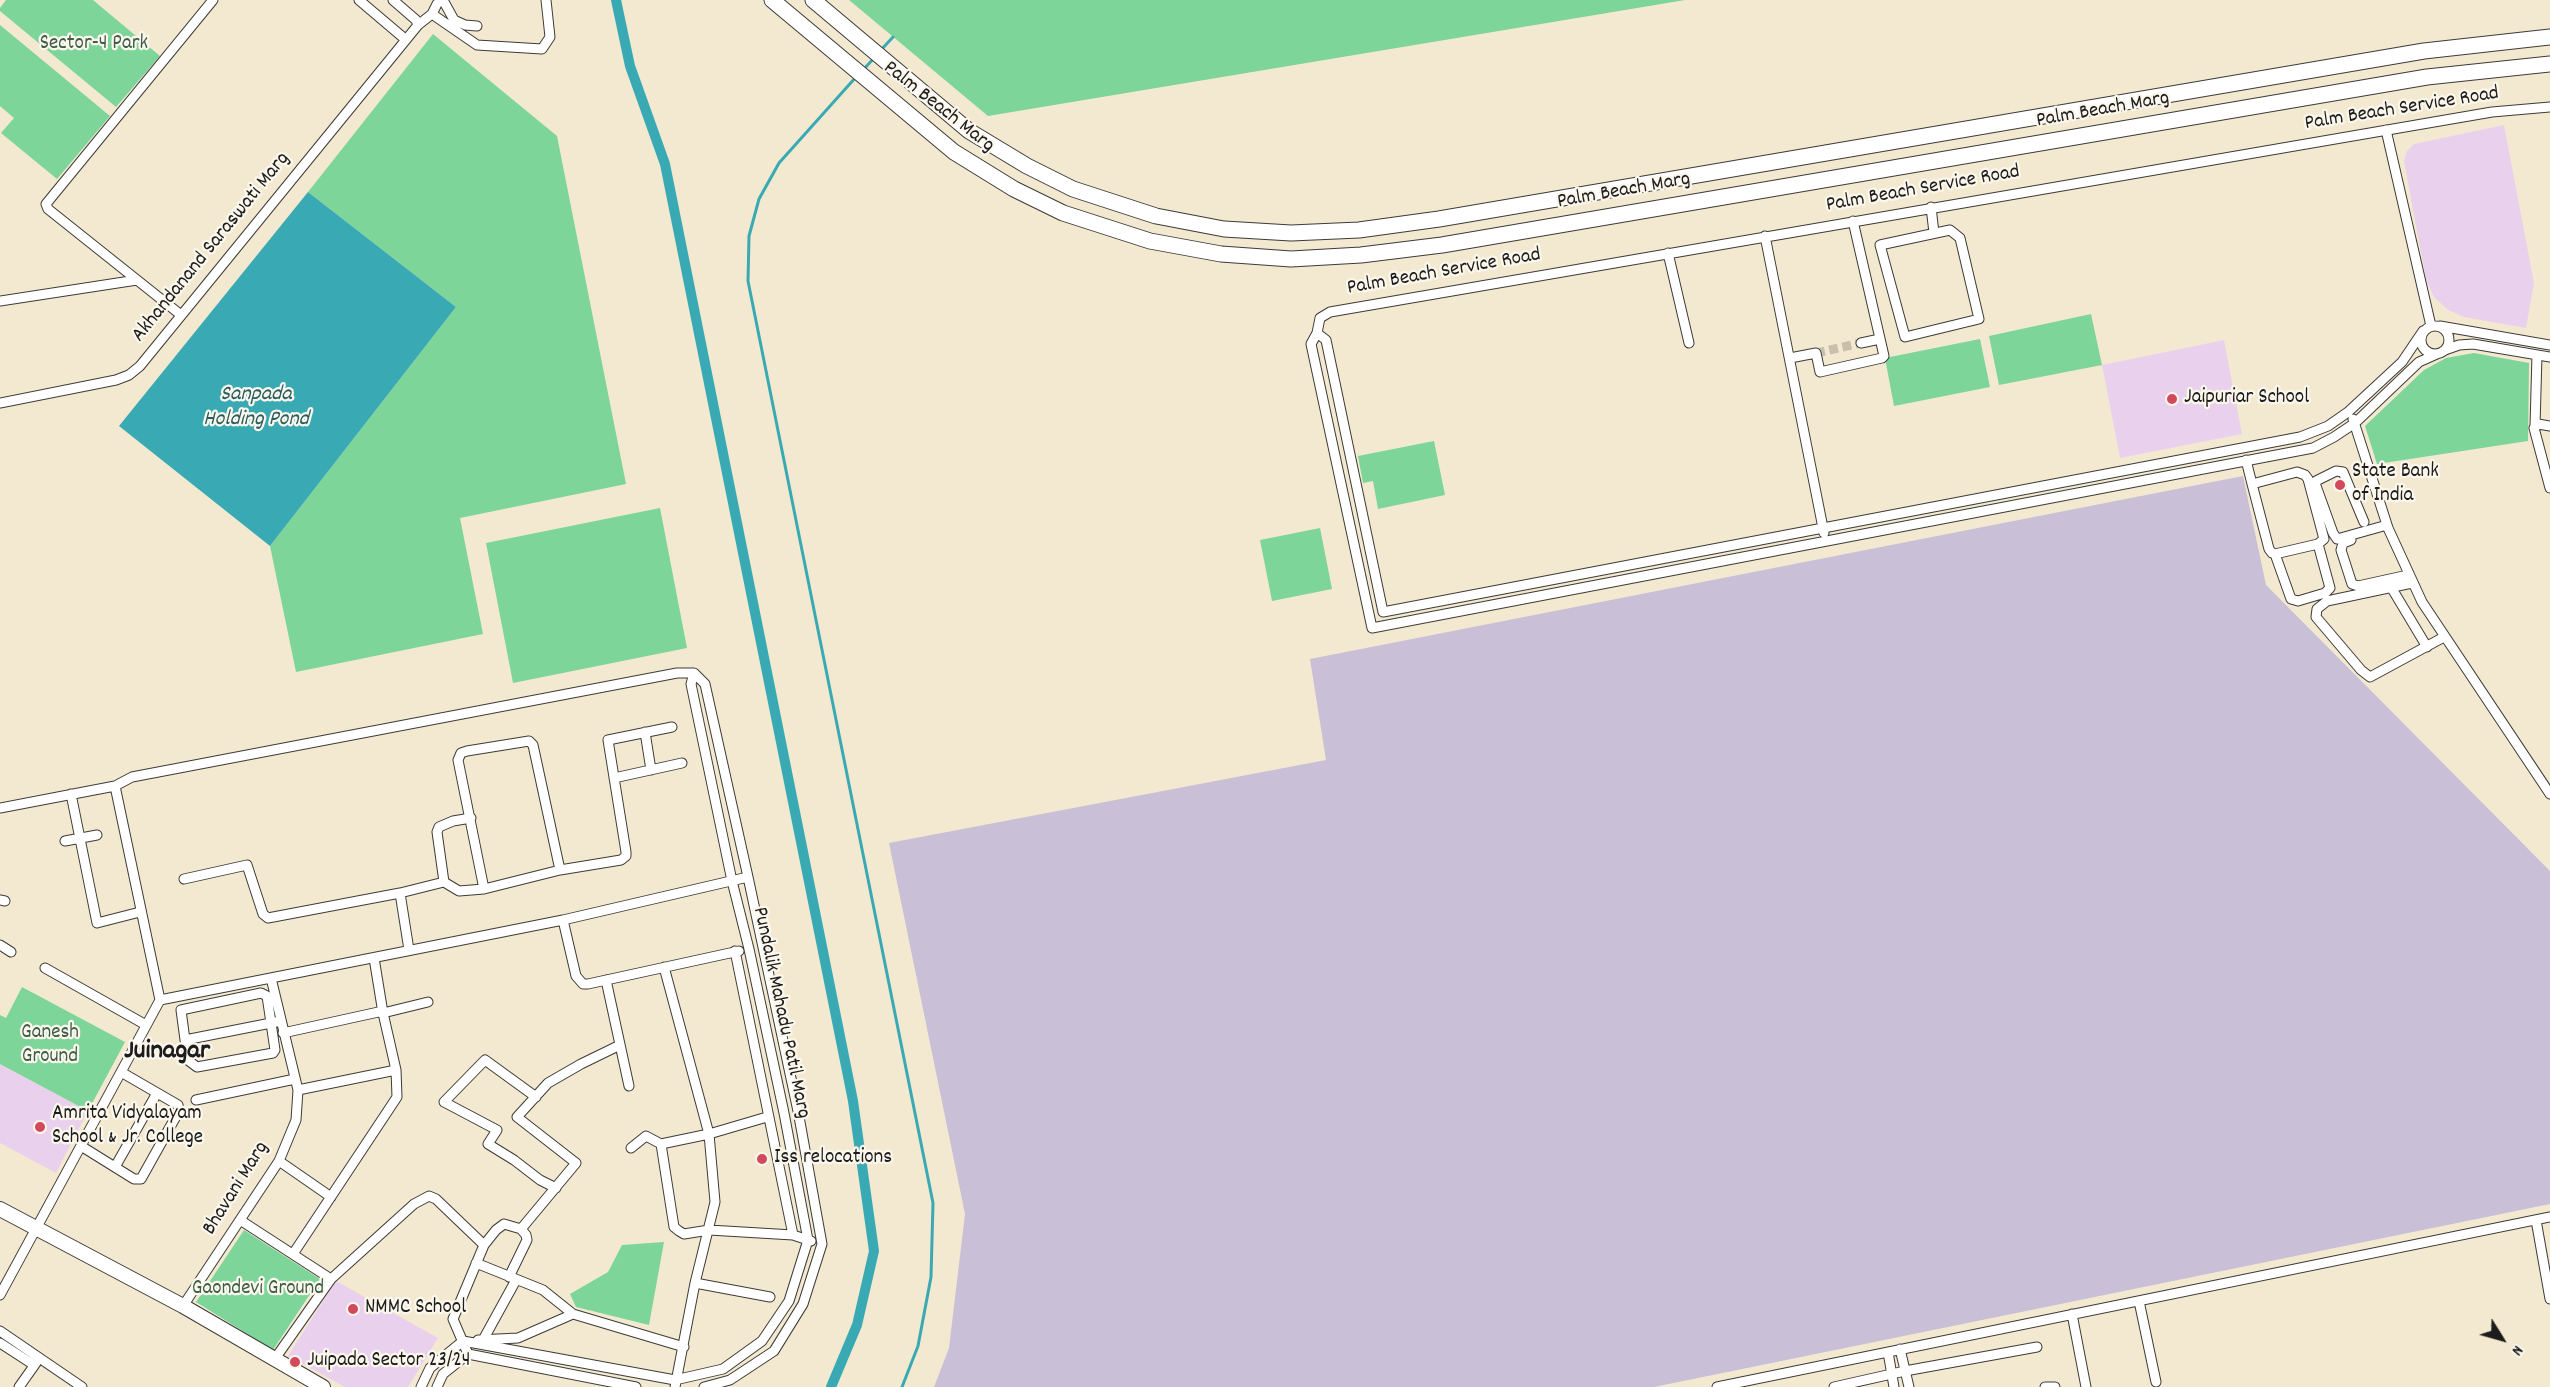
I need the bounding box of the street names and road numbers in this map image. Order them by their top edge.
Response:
street label: Palm Beach Marg [877,57,999,159]
street label: Palm Beach Service Road [2303,82,2501,138]
street label: Palm Beach Marg [2034,87,2172,135]
street label: Akhandanand Saraswati Marg [128,148,296,348]
street label: Palm Beach Service Road [1824,161,2022,219]
street label: Palm Beach Marg [1555,168,1693,216]
street label: Palm Beach Service Road [1345,244,1543,302]
street label: Pundalik Mahadu Patil Marg [745,905,815,1121]
street label: Bhavani Marg [198,1138,276,1240]

